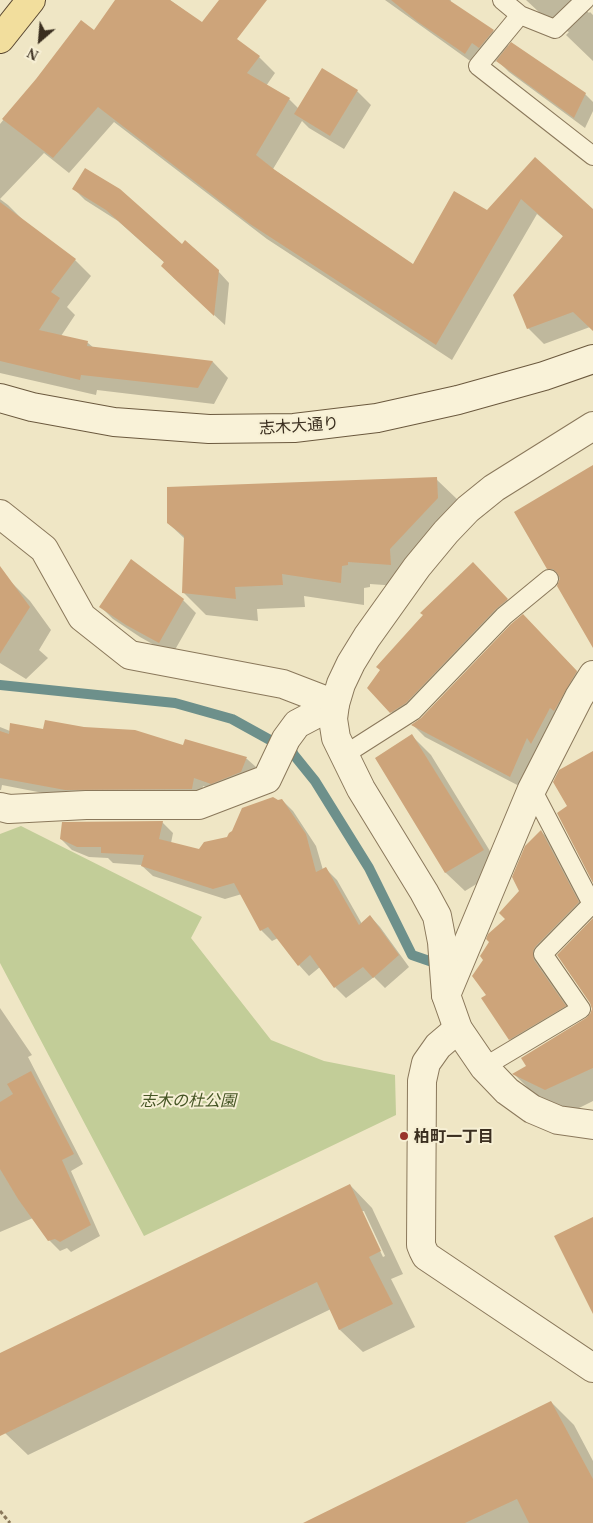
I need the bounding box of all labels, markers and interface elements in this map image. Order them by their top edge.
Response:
north arrow [15,15,65,65]
text: N [25,45,41,63]
street label: 志木大通り [258,413,340,437]
park label: 志木の杜公園 [140,1090,236,1110]
place label: 柏町一丁目 [414,1126,494,1146]
marker: 柏町一丁目 [398,1130,410,1142]

